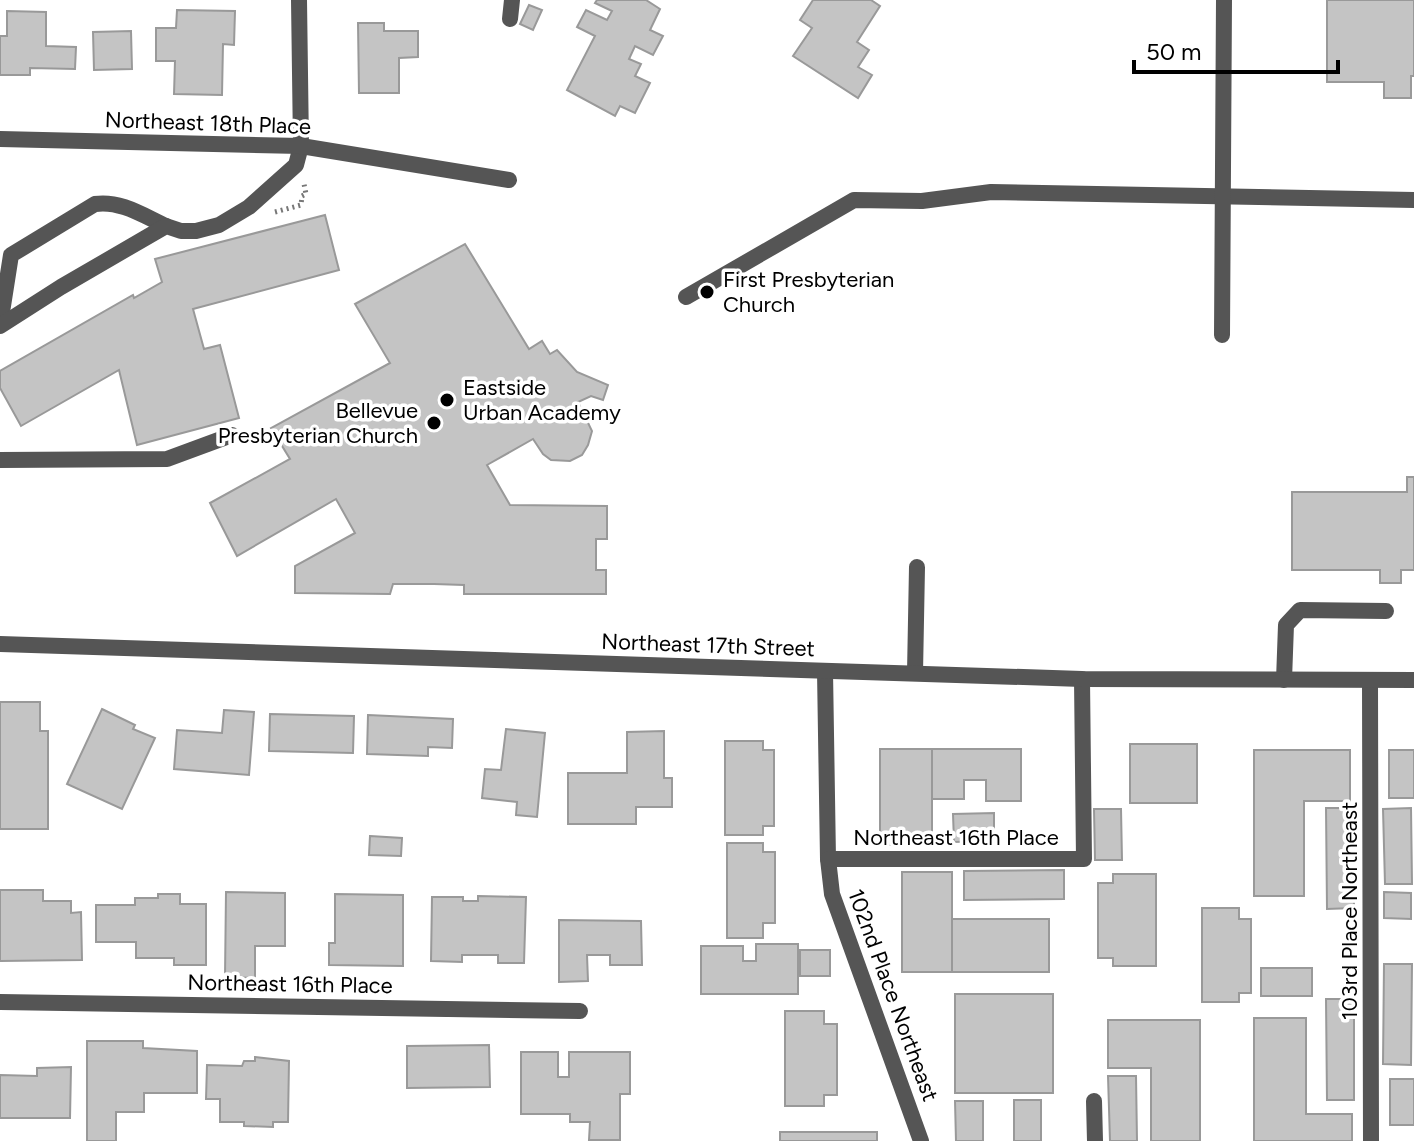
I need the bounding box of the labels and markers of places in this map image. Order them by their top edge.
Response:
place label: First Presbyterian Church [723,266,894,318]
marker: First Presbyterian Church [698,283,716,301]
place label: Eastside Urban Academy [463,374,621,426]
marker: Eastside Urban Academy [438,391,456,409]
place label: Bellevue Presbyterian Church [218,397,418,449]
marker: Bellevue Presbyterian Church [425,414,443,432]

